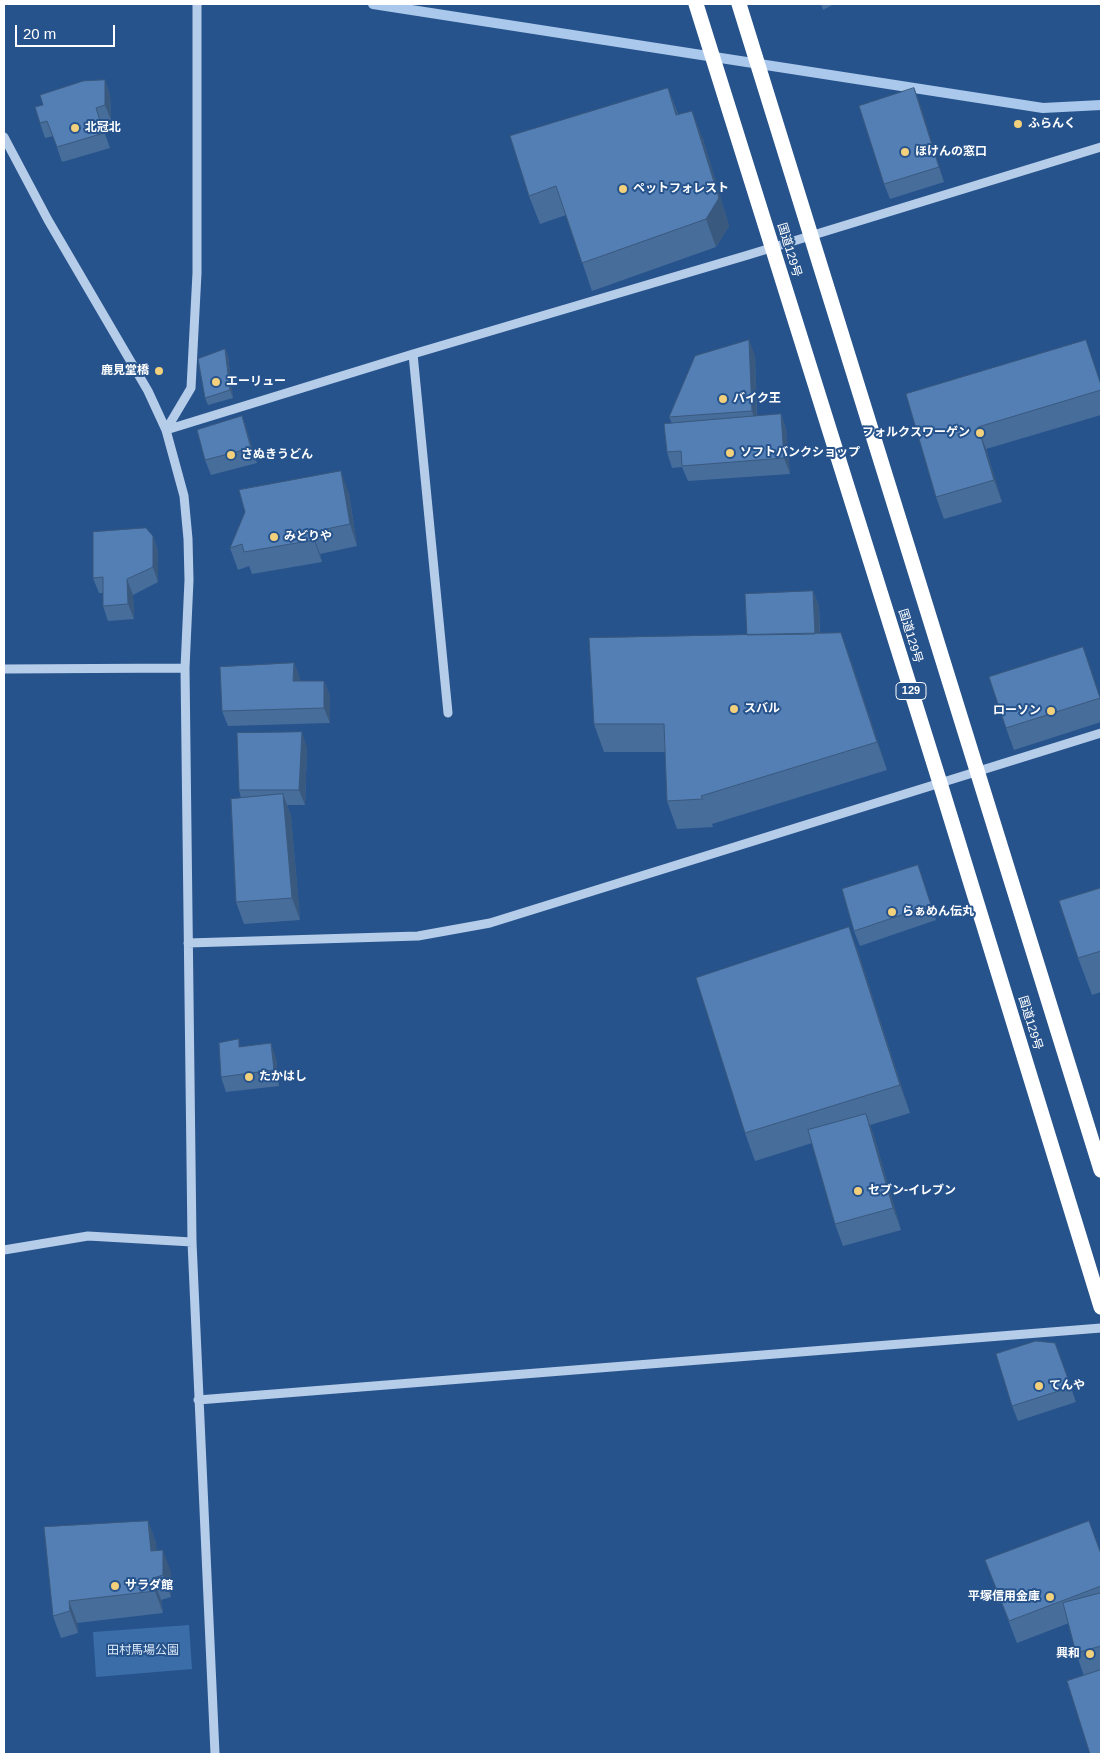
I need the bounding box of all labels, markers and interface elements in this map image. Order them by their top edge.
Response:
scale bar [18,15,118,47]
text: 20 m [23,25,56,42]
place label: ふらんく [1028,117,1076,131]
marker: ふらんく [1012,118,1024,130]
place label: 北冠北 [85,121,121,135]
marker: 北冠北 [69,122,81,134]
place label: ほけんの窓口 [915,145,987,159]
marker: ほけんの窓口 [899,146,911,158]
place label: ペットフォレスト [633,182,729,196]
marker: ペットフォレスト [617,183,629,195]
street label: 国道129号 [774,221,804,279]
place label: 鹿見堂橋 [101,364,149,378]
marker: 鹿見堂橋 [153,365,165,377]
place label: エーリュー [226,375,286,389]
marker: エーリュー [210,376,222,388]
place label: バイク王 [733,392,781,406]
marker: バイク王 [717,393,729,405]
place label: フォルクスワーゲン [862,426,970,440]
marker: フォルクスワーゲン [974,427,986,439]
place label: ソフトバンクショップ [740,446,860,460]
marker: ソフトバンクショップ [724,447,736,459]
place label: さぬきうどん [241,448,313,462]
marker: さぬきうどん [225,449,237,461]
place label: みどりや [284,530,332,544]
marker: みどりや [268,531,280,543]
street label: 国道129号 [895,607,925,665]
road number: 129 [896,682,926,699]
place label: スバル [744,702,780,716]
marker: スバル [728,703,740,715]
place label: ローソン [993,704,1041,718]
marker: ローソン [1045,705,1057,717]
place label: らぁめん伝丸 [902,905,974,919]
marker: らぁめん伝丸 [886,906,898,918]
street label: 国道129号 [1015,994,1045,1052]
place label: たかはし [259,1070,307,1084]
marker: たかはし [243,1071,255,1083]
place label: セブン-イレブン [868,1184,956,1198]
marker: セブン-イレブン [852,1185,864,1197]
place label: てんや [1049,1379,1085,1393]
marker: てんや [1033,1380,1045,1392]
place label: サラダ館 [125,1579,173,1593]
marker: サラダ館 [109,1580,121,1592]
place label: 平塚信用金庫 [968,1590,1040,1604]
marker: 平塚信用金庫 [1044,1591,1056,1603]
park label: 田村馬場公園 [107,1644,179,1658]
place label: 興和 [1056,1647,1080,1661]
marker: 興和 [1084,1648,1096,1660]

